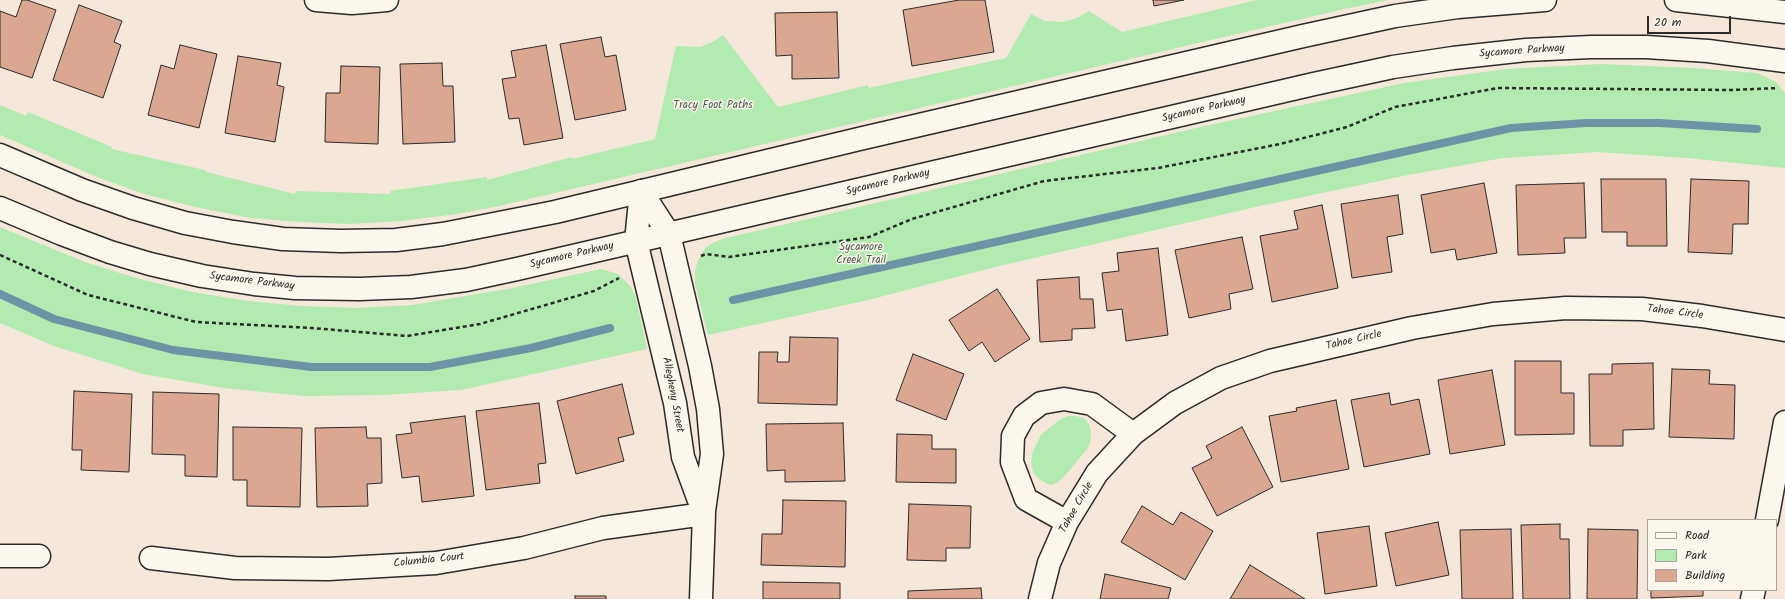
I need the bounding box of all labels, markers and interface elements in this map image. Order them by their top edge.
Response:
scale bar [1649,8,1733,34]
text: 20 m [1654,13,1681,32]
street label: Sycamore Parkway [1479,42,1565,62]
street label: Sycamore Parkway [1161,94,1247,126]
park label: Tracy Foot Paths [673,99,753,113]
street label: Sycamore Parkway [845,167,931,199]
street label: Sycamore Parkway [529,240,615,272]
park label: Sycamore Creek Trail [836,241,886,267]
street label: Sycamore Parkway [209,270,295,294]
street label: Tahoe Circle [1646,303,1704,323]
street label: Tahoe Circle [1325,328,1383,354]
street label: Allegheny Street [658,356,686,434]
street label: Tahoe Circle [1057,480,1097,536]
legend [1647,519,1777,591]
text: Road [1685,526,1709,545]
text: Park [1685,546,1707,565]
street label: Columbia Court [393,551,465,571]
text: Building [1685,566,1725,585]

